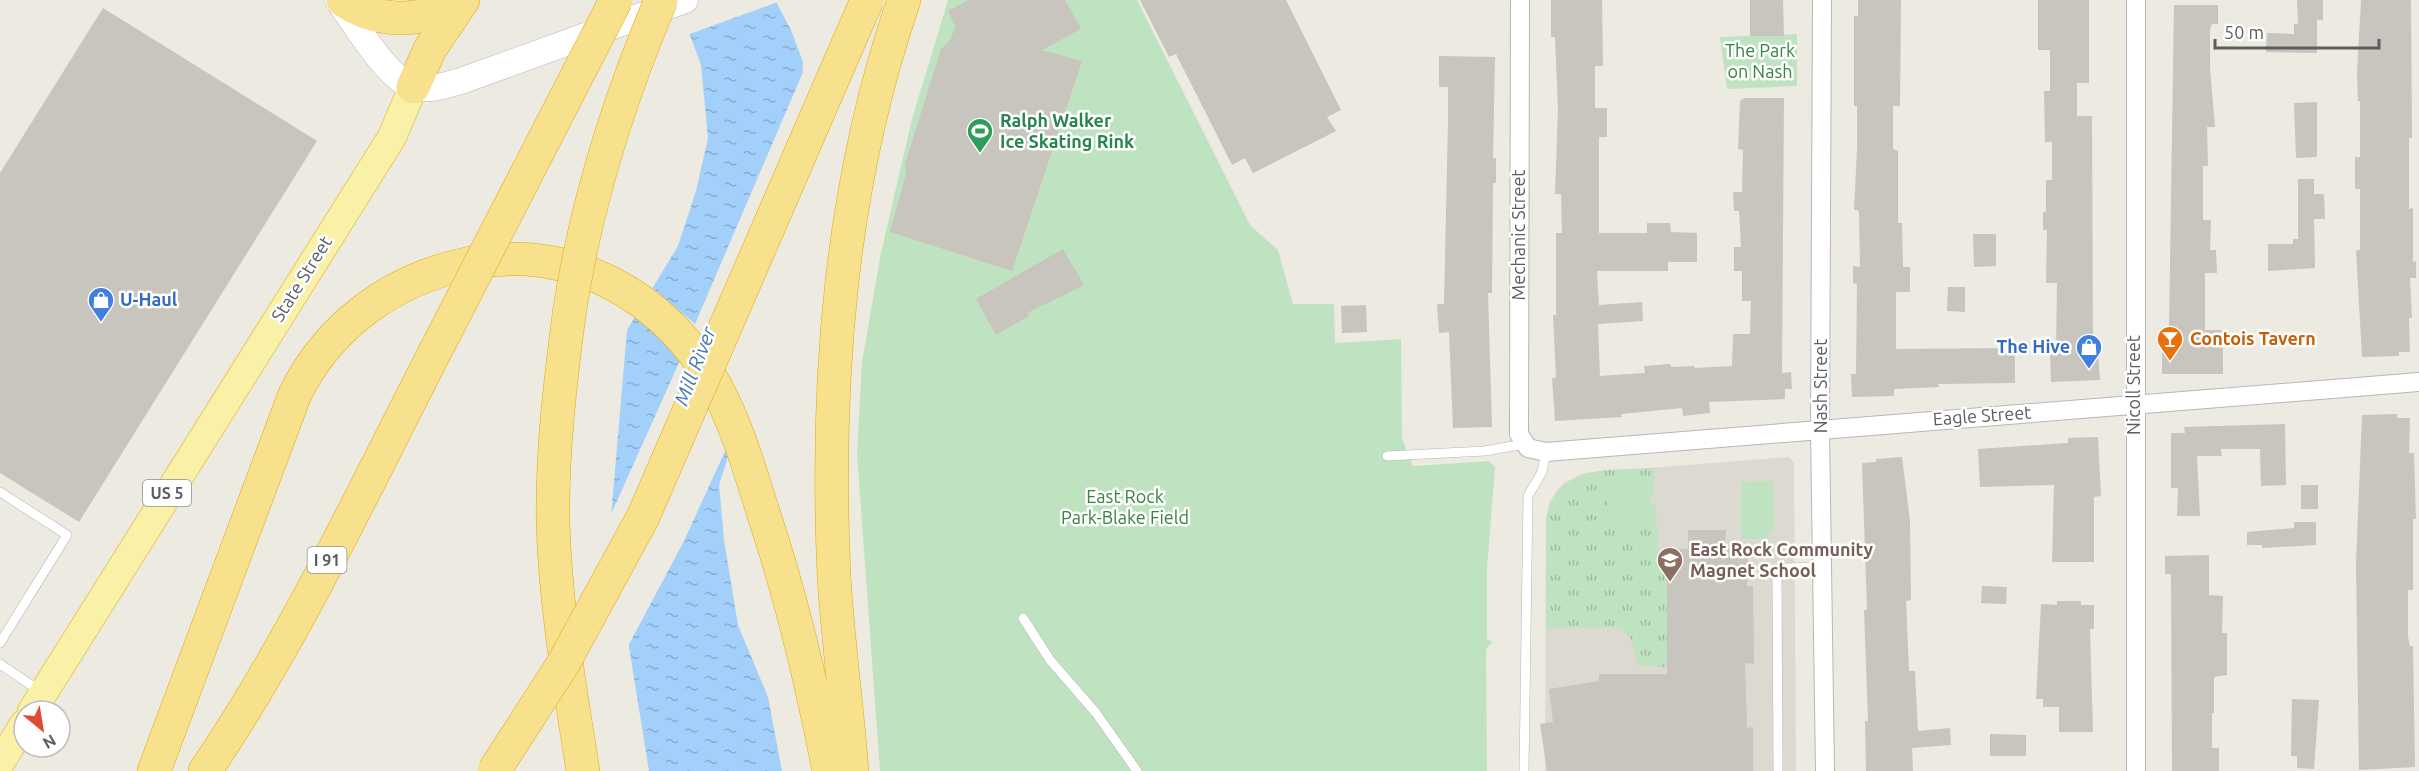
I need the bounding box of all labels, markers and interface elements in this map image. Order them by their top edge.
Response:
scale bar [2215,12,2378,50]
text: 50 m [2224,22,2264,42]
park label: The Park on Nash [1725,40,1795,81]
place label: Ralph Walker Ice Skating Rink [1000,110,1134,151]
sports icon: Ralph Walker Ice Skating Rink [965,116,995,154]
street label: Mechanic Street [1508,170,1528,300]
street label: State Street [267,232,335,325]
shop icon: U-Haul [86,285,116,323]
place label: U-Haul [120,289,178,309]
water label: Mill River [669,322,720,408]
bar icon: Contois Tavern [2155,324,2185,362]
place label: Contois Tavern [2190,328,2316,348]
shop icon: The Hive [2074,332,2104,370]
street label: Nicoll Street [2123,335,2143,435]
place label: The Hive [1996,336,2070,356]
street label: Nash Street [1810,339,1830,433]
street label: Eagle Street [1932,402,2032,428]
road number: US 5 [143,480,191,506]
park label: East Rock Park-Blake Field [1061,486,1189,527]
place label: East Rock Community Magnet School [1690,539,1873,580]
school or university icon: East Rock Community Magnet School [1655,545,1685,583]
road number: I 91 [308,547,346,573]
north arrow [12,699,72,759]
text: N [40,731,59,753]

